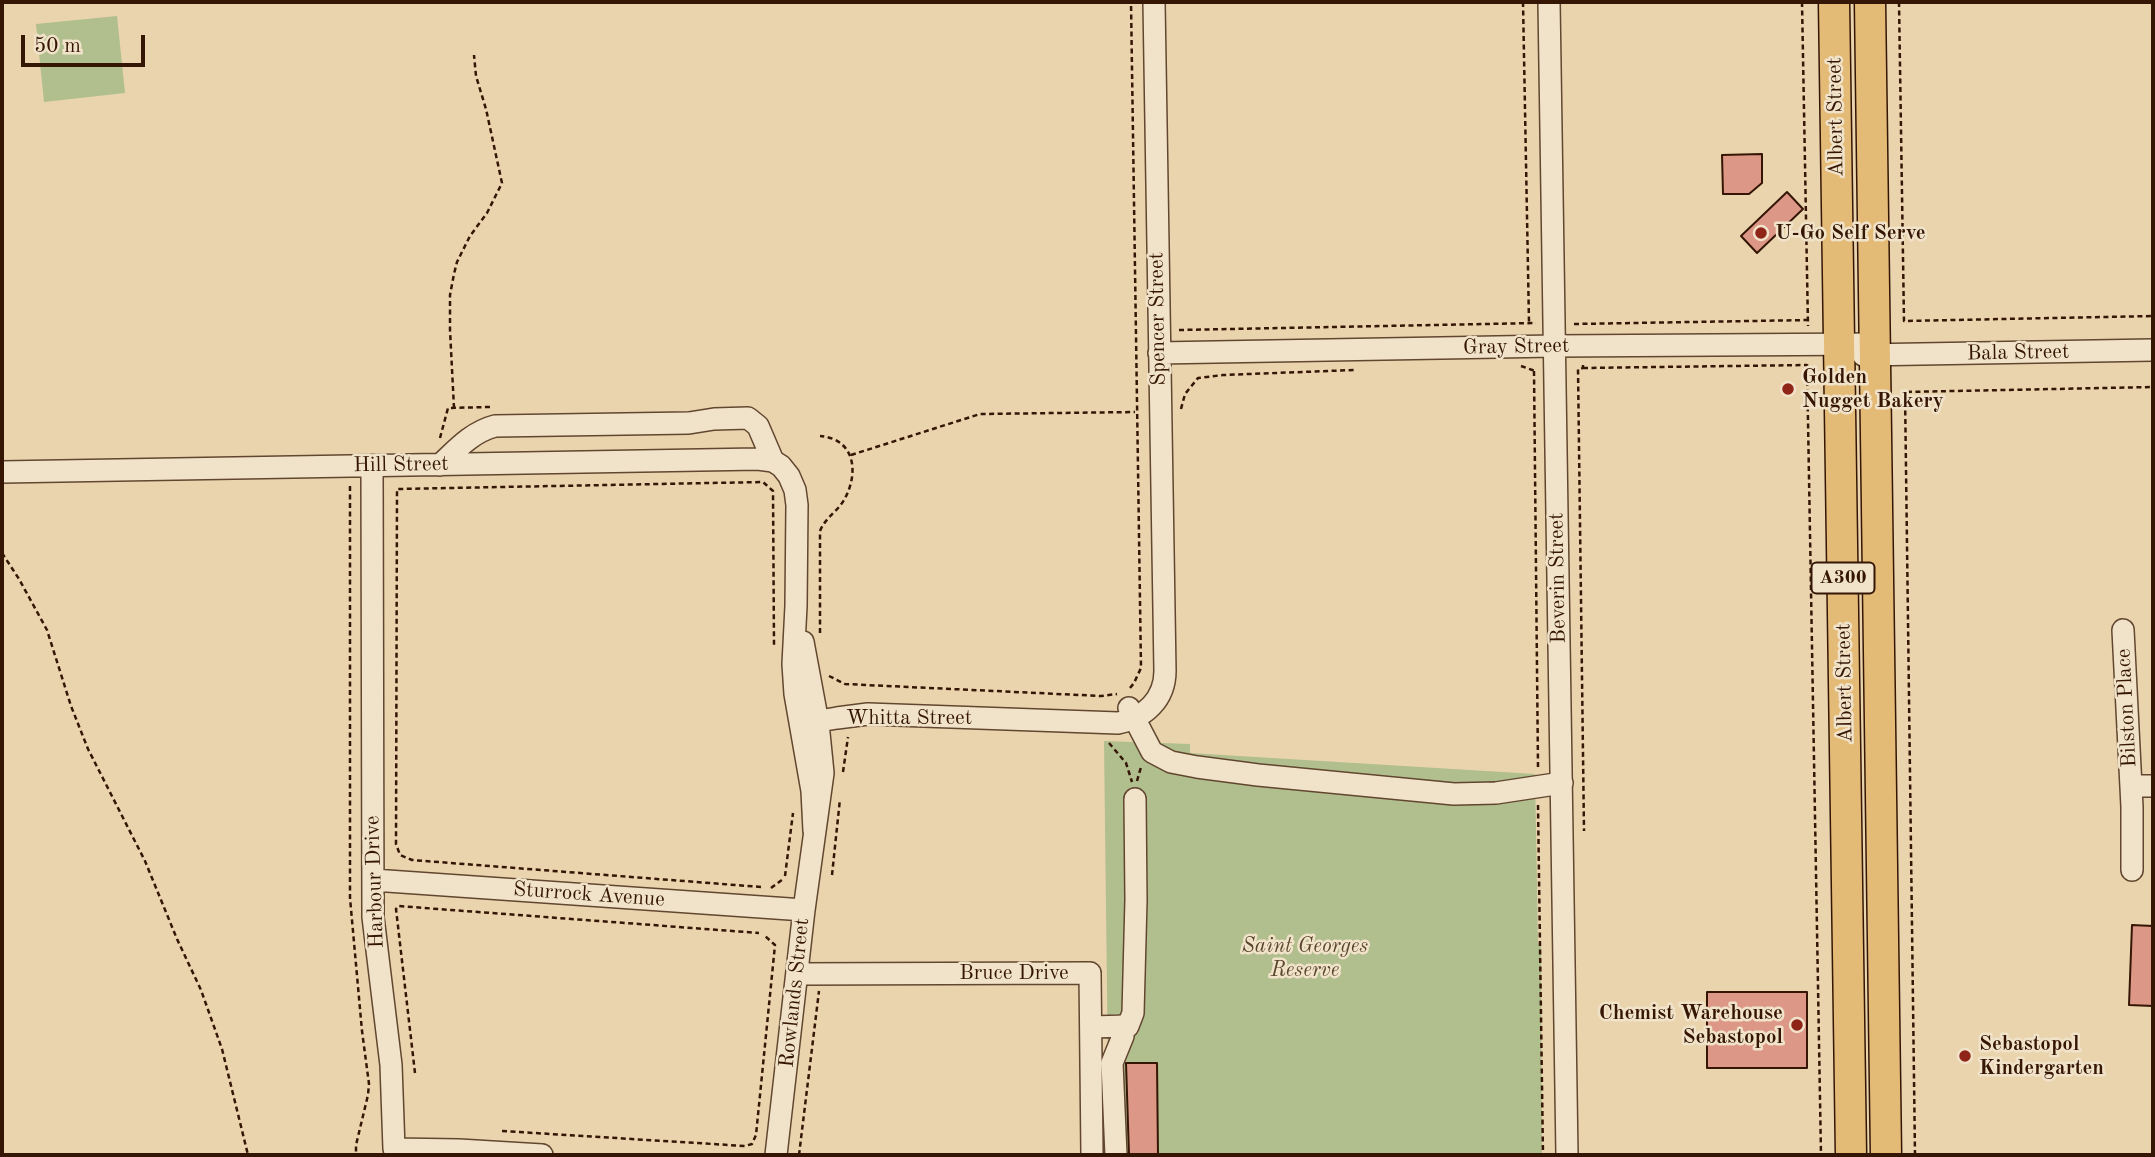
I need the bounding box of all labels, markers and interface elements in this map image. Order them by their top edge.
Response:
scale bar [24,21,149,65]
text: 50 m [34,36,81,57]
street label: Albert Street [1822,57,1850,177]
place label: U-Go Self Serve [1775,220,1926,246]
marker: U-Go Self Serve [1753,225,1769,241]
street label: Spencer Street [1144,252,1172,386]
street label: Gray Street [1463,333,1569,361]
street label: Bala Street [1967,340,2069,366]
place label: Golden Nugget Bakery [1802,364,1944,414]
marker: Golden Nugget Bakery [1780,381,1796,397]
street label: Hill Street [353,452,449,478]
street label: Beverin Street [1544,512,1572,644]
road number: A300 [1812,562,1874,594]
street label: Albert Street [1831,623,1859,743]
street label: Bilston Place [2111,648,2143,768]
street label: Whitta Street [846,705,972,731]
street label: Harbour Drive [360,815,390,949]
street label: Sturrock Avenue [512,877,666,913]
street label: Rowlands Street [775,917,815,1069]
park label: Saint Georges Reserve [1242,933,1368,983]
street label: Bruce Drive [959,960,1069,986]
place label: Chemist Warehouse Sebastopol [1599,1000,1783,1050]
marker: Chemist Warehouse Sebastopol [1789,1017,1805,1033]
place label: Sebastopol Kindergarten [1979,1031,2104,1081]
marker: Sebastopol Kindergarten [1957,1048,1973,1064]

